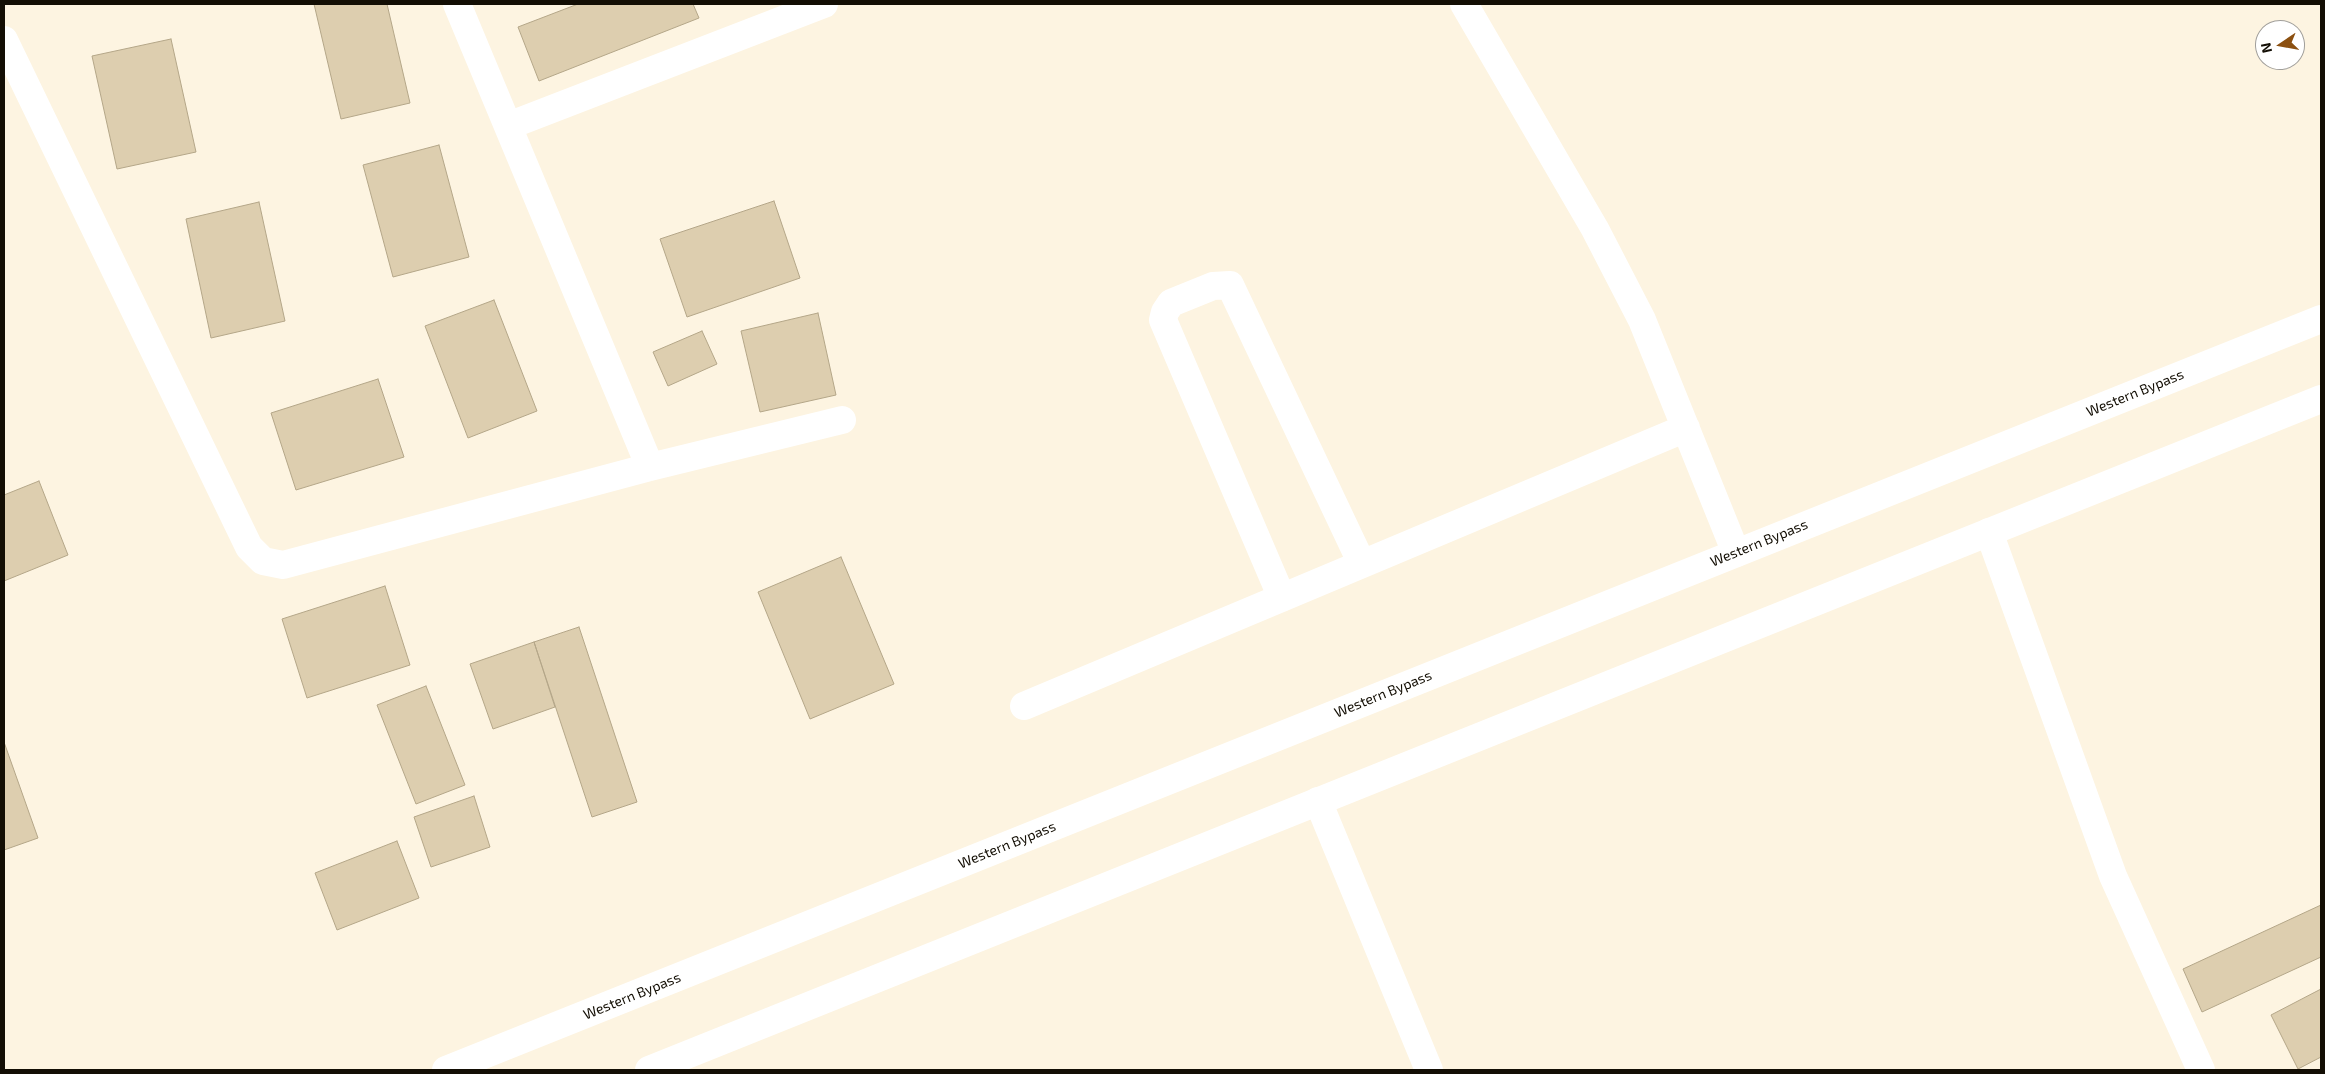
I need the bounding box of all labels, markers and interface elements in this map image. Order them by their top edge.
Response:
north arrow [2255,20,2305,70]
text: N [2256,41,2275,55]
street label: Western Bypass [2084,366,2186,420]
street label: Western Bypass [1708,516,1810,570]
street label: Western Bypass [1332,667,1434,721]
street label: Western Bypass [956,818,1058,872]
street label: Western Bypass [581,969,683,1023]

